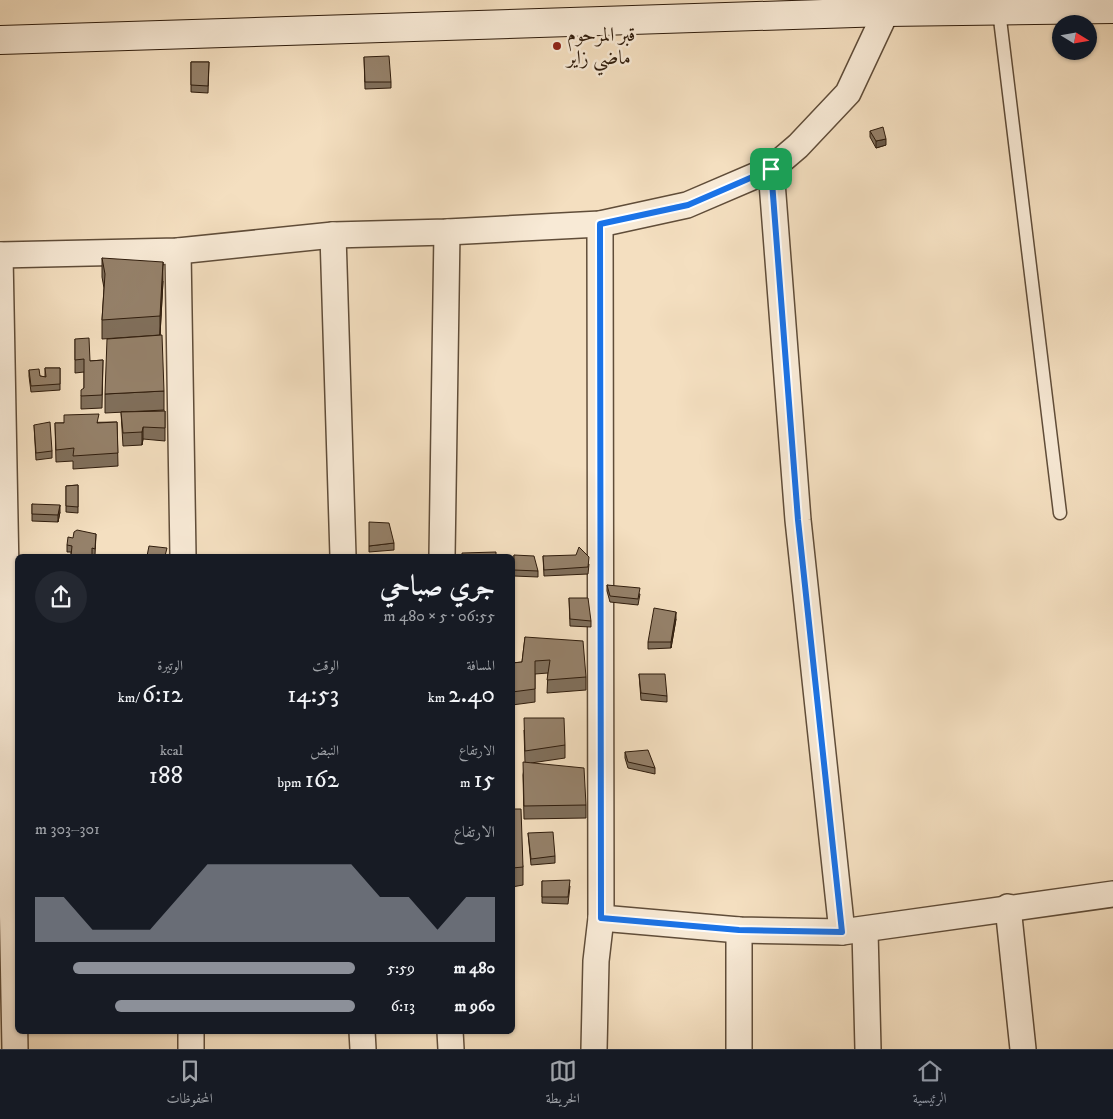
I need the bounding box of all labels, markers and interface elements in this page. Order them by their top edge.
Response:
north arrow [1052,15,1098,60]
map controls [1052,15,1097,60]
place label: قبر المرحوم ماضي زاير [565,23,636,76]
marker: قبر المرحوم ماضي زاير [551,40,563,52]
pin [750,148,792,190]
icon: arrive [757,155,785,183]
text: جري صباحي [380,569,495,604]
button: share [35,571,87,623]
text: 06:55 · 5 × 480 m [384,606,495,626]
text: الوتيرة [157,657,183,675]
text: الوقت [312,657,339,675]
text: المسافة [466,657,495,675]
text: 6:12 [142,679,183,710]
text: 14:53 [287,679,339,710]
text: 2.40 [448,679,495,710]
text: /km [118,689,142,707]
text: km [428,689,448,707]
text: kcal [160,742,183,760]
text: النبض [310,742,339,760]
text: الارتفاع [459,742,495,760]
text: 188 [149,760,183,791]
text: 162 [305,764,339,795]
text: 15 [474,764,495,795]
text: bpm [278,774,305,792]
text: m [460,774,474,792]
text: 301–303 m [35,819,100,839]
text: الارتفاع [453,822,495,842]
text: 5:59 [387,958,415,978]
text: 480 m [454,958,495,978]
text: 6:13 [391,996,415,1016]
text: 960 m [455,996,495,1016]
tab: المحفوظات [167,1057,213,1112]
tab: الخريطة [546,1057,580,1112]
tab: الرئيسية [913,1057,946,1112]

